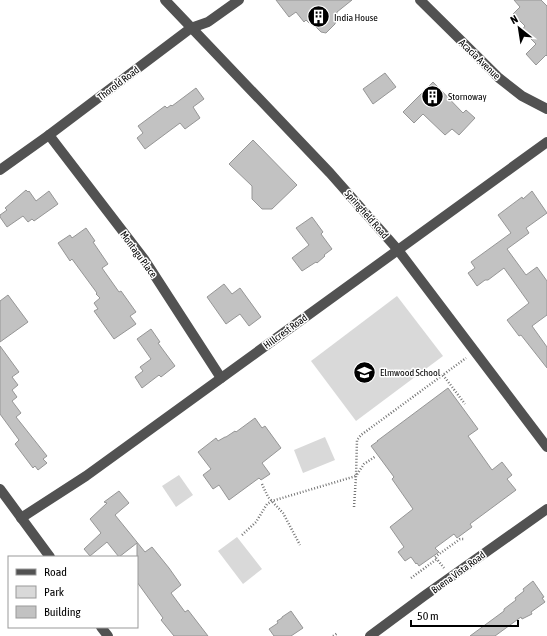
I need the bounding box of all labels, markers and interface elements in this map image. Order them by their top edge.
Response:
building icon: India House [305,4,331,30]
north arrow [499,8,539,48]
place label: India House [334,12,378,23]
text: N [508,13,520,26]
street label: Acacia Avenue [457,37,503,82]
street label: Thorold Road [95,64,141,103]
building icon: Stornoway [420,83,446,109]
place label: Stornoway [448,91,487,102]
street label: Springfield Road [343,188,391,241]
street label: Montagu Place [118,229,159,280]
street label: Hillcrest Road [261,312,310,351]
school or university icon: Elmwood School [351,359,377,385]
place label: Elmwood School [380,367,441,378]
street label: Buena Vista Road [429,549,488,596]
legend [8,556,138,628]
text: Road [44,565,67,579]
text: Park [44,585,65,599]
scale bar [411,602,518,628]
text: Building [44,605,82,619]
text: 50 m [417,609,439,623]

